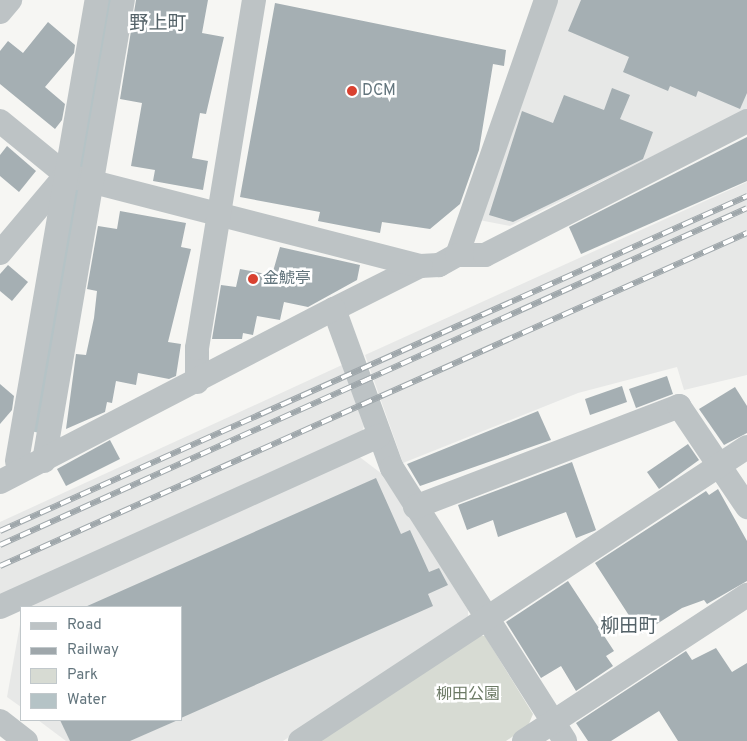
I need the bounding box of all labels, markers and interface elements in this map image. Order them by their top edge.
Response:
district label: 野上町 [130,14,186,36]
place label: DCM [362,81,396,101]
marker: DCM [346,85,358,97]
place label: 金鯱亭 [263,269,311,289]
marker: 金鯱亭 [247,273,259,285]
legend [20,606,182,721]
text: Road [67,616,102,635]
district label: 柳田町 [601,617,657,639]
text: Railway [67,641,119,660]
text: Park [67,666,98,685]
park label: 柳田公園 [436,685,500,705]
text: Water [67,691,106,710]

